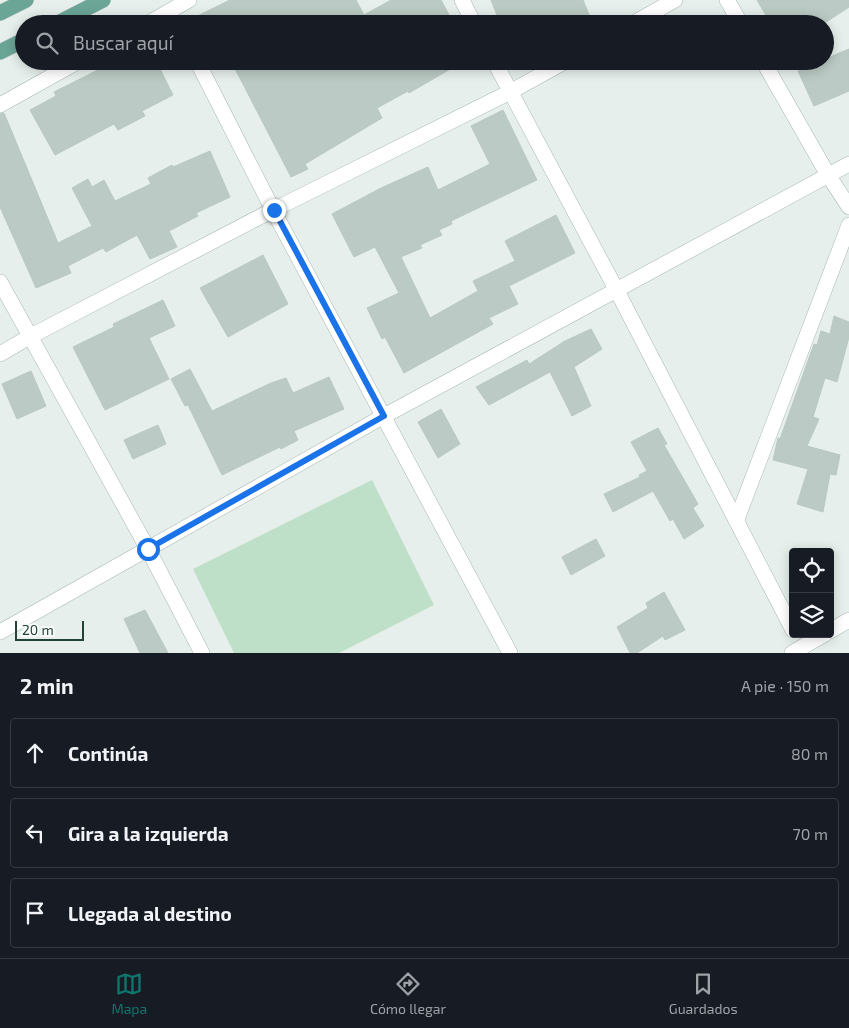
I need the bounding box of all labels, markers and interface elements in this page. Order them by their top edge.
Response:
search box [15,15,834,70]
icon: search [33,29,61,57]
text: Buscar aquí [73,31,173,54]
route end [263,199,286,222]
route start [137,538,160,561]
map controls [789,548,834,638]
button: locate [789,548,834,593]
button: layers [789,593,834,638]
scale bar [15,618,84,641]
text: 20 m [22,621,54,638]
text: 2 min [20,673,74,698]
text: A pie · 150 m [741,676,829,695]
icon: ahead [21,739,49,767]
text: Continúa [68,742,148,765]
text: 80 m [791,744,828,763]
icon: left [21,819,49,847]
text: Gira a la izquierda [68,822,229,845]
text: 70 m [793,824,828,843]
icon: arrive [21,899,49,927]
text: Llegada al destino [68,902,232,925]
tab: Mapa [111,970,147,1017]
tab: Cómo llegar [370,970,446,1017]
tab: Guardados [669,970,738,1017]

